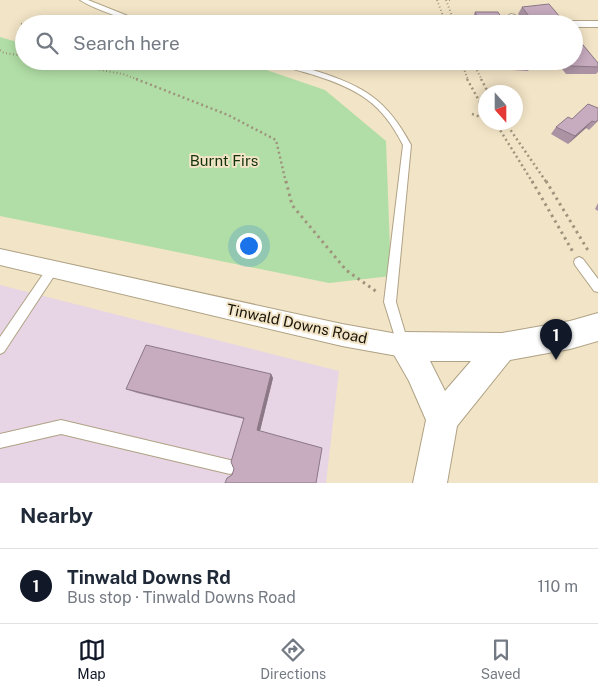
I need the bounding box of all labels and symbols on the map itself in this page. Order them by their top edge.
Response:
north arrow [478,85,523,130]
park label: Burnt Firs [190,152,258,169]
your location [236,233,262,259]
street label: Tinwald Downs Road [225,300,369,347]
pin: 1 [540,319,572,360]

